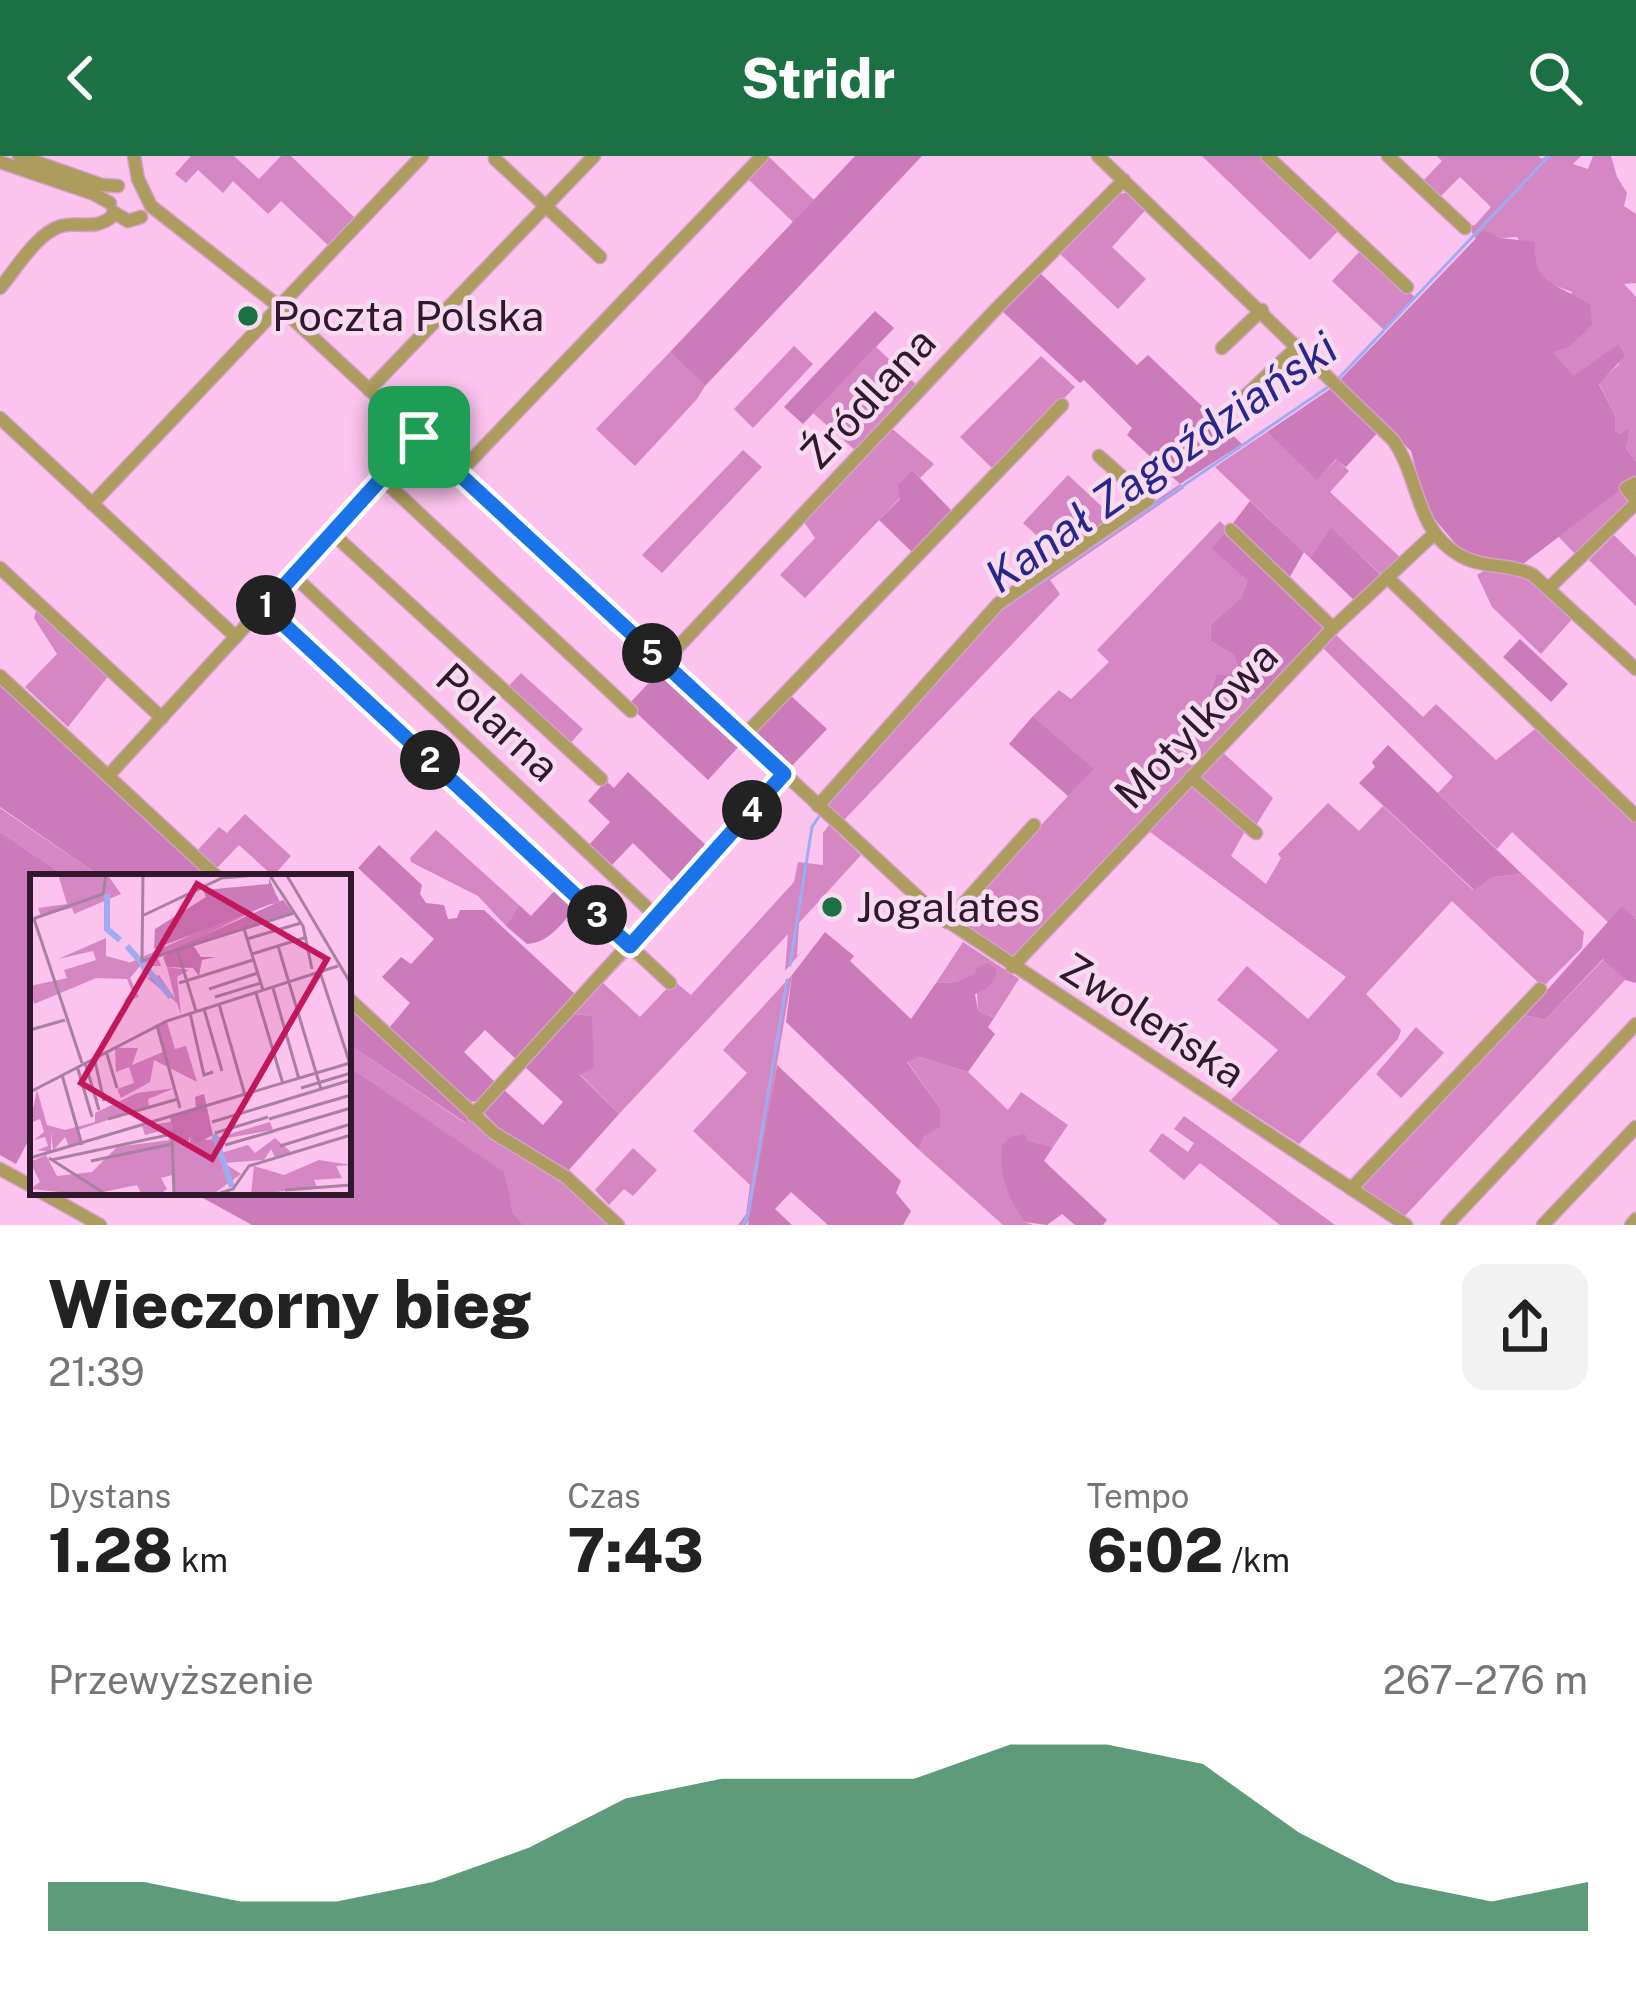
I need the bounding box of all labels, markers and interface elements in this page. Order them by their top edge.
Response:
icon: back [48,45,114,111]
icon: search [1522,45,1588,111]
text: Stridr [741,47,895,110]
place label: Poczta Polska [272,291,544,340]
marker: Poczta Polska [235,303,261,329]
street label: Źródlana [790,317,945,478]
water label: Kanał Zagoździański [975,320,1347,603]
pin [368,386,470,488]
icon: arrive [386,404,452,470]
pin: 1 [236,575,296,635]
text: 1 [259,586,273,624]
pin: 5 [622,623,682,683]
street label: Motylkowa [1104,631,1287,818]
text: 5 [641,634,663,672]
street label: Polarna [427,653,570,791]
pin: 2 [400,730,460,790]
text: 2 [420,741,440,779]
pin: 4 [722,780,782,840]
text: 4 [741,791,763,829]
inset map [30,874,351,1195]
place label: Jogalates [856,882,1040,931]
pin: 3 [567,885,627,945]
marker: Jogalates [819,894,845,920]
text: 3 [586,896,608,934]
street label: Zwoleńska [1052,942,1254,1097]
button: share [1462,1264,1588,1390]
text: Wieczorny bieg [48,1265,531,1343]
text: 21:39 [48,1349,145,1395]
text: Dystans [48,1477,171,1515]
text: Czas [567,1477,641,1515]
text: Tempo [1087,1477,1190,1515]
text: 1.28 [48,1515,173,1586]
text: 7:43 [567,1515,704,1586]
text: 6:02 [1087,1515,1223,1586]
text: km [173,1541,228,1579]
text: /km [1223,1541,1290,1579]
text: Przewyższenie [48,1657,314,1703]
text: 267–276 m [1383,1657,1588,1703]

